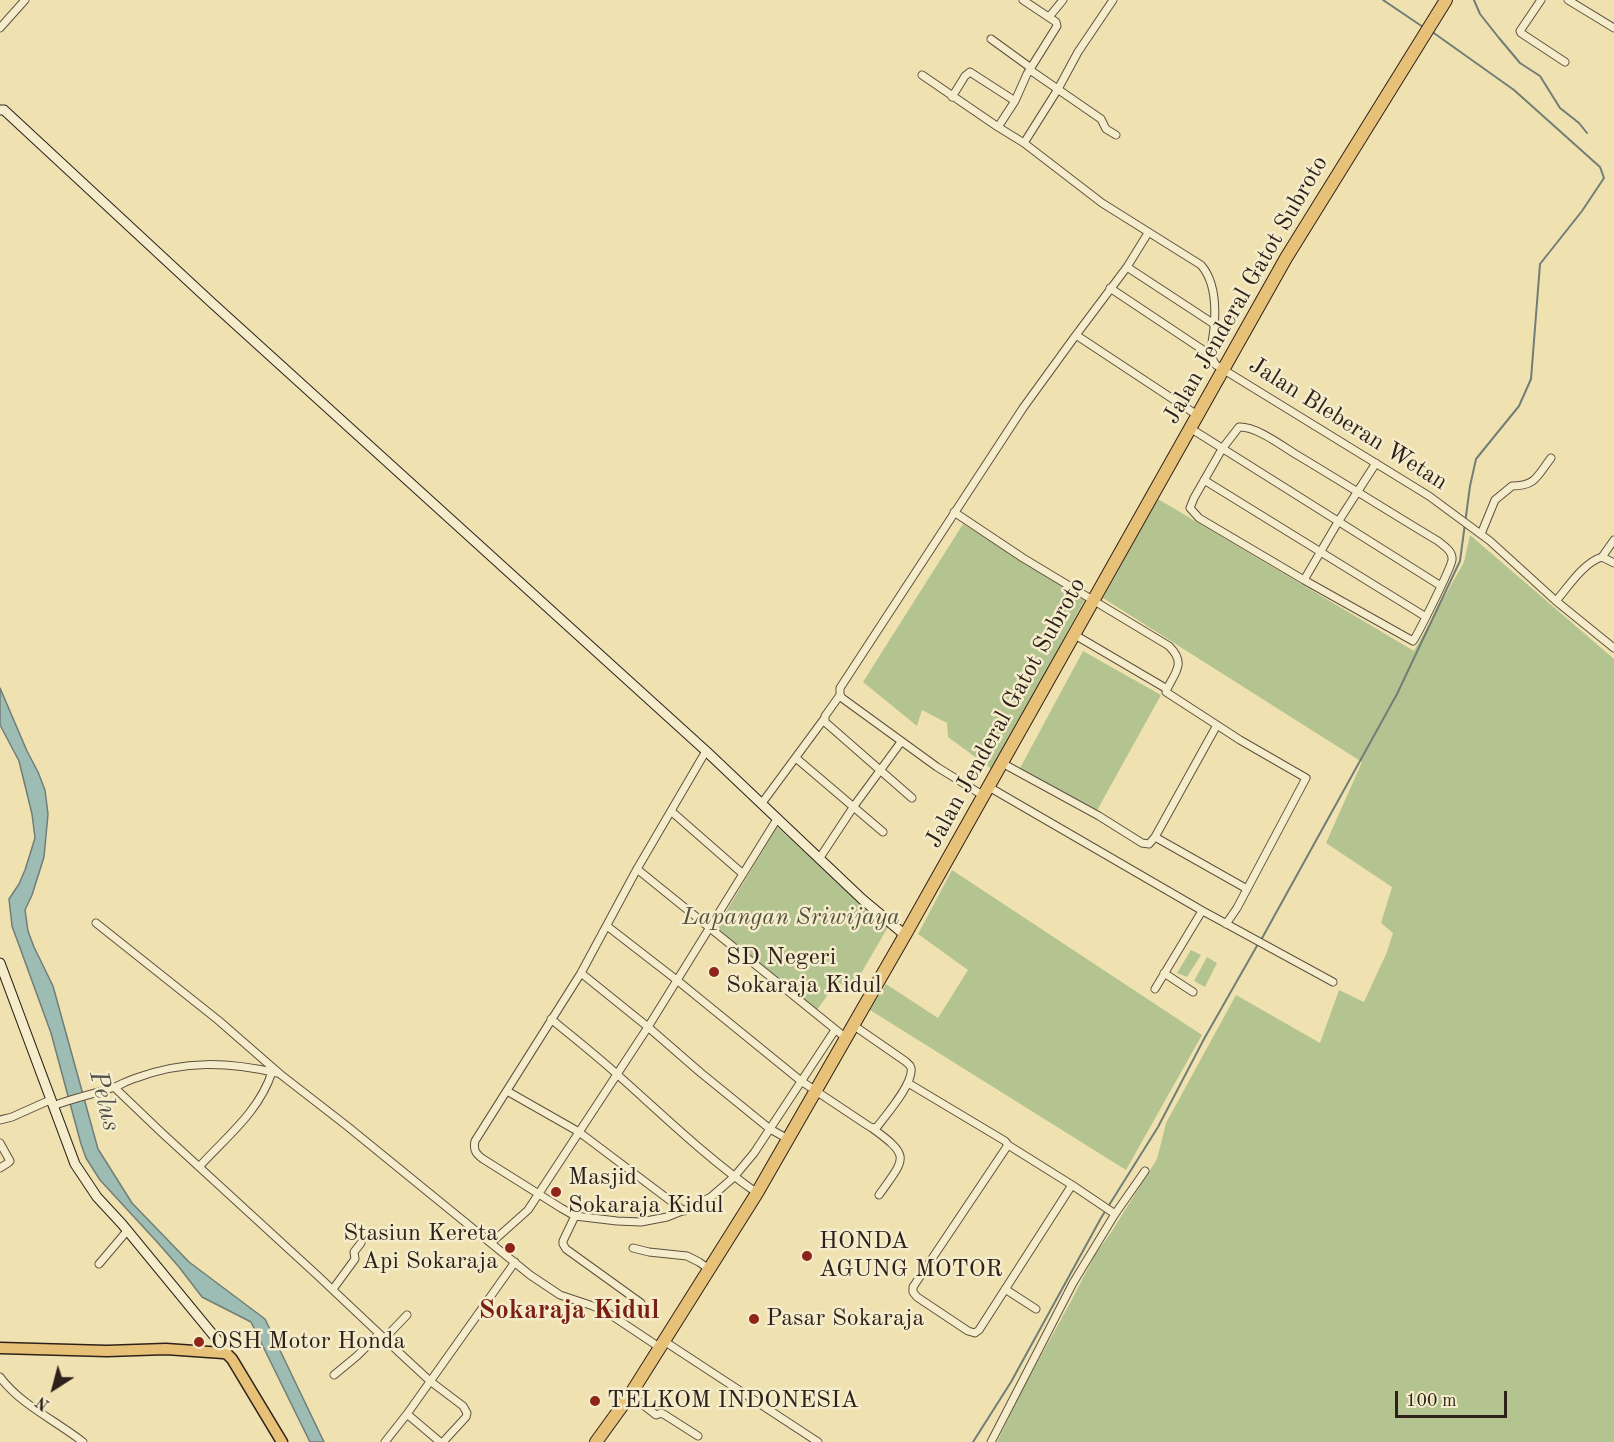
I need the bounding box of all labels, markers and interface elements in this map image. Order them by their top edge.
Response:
street label: Jalan Jenderal Gatot Subroto [1157,151,1335,429]
street label: Jalan Bleberan Wetan [1243,351,1453,497]
street label: Jalan Jenderal Gatot Subroto [920,573,1092,853]
park label: Lapangan Sriwijaya [682,904,900,932]
place label: SD Negeri Sokaraja Kidul [726,944,882,1000]
marker: SD Negeri Sokaraja Kidul [707,965,721,979]
water label: Pelus [81,1068,127,1134]
place label: Masjid Sokaraja Kidul [568,1164,724,1220]
marker: Masjid Sokaraja Kidul [549,1185,563,1199]
place label: Stasiun Kereta Api Sokaraja [343,1220,498,1276]
place label: HONDA AGUNG MOTOR [819,1228,1003,1284]
marker: Stasiun Kereta Api Sokaraja [503,1241,517,1255]
marker: HONDA AGUNG MOTOR [800,1249,814,1263]
district label: Sokaraja Kidul [478,1295,660,1327]
place label: Pasar Sokaraja [766,1305,924,1333]
marker: Pasar Sokaraja [747,1312,761,1326]
place label: OSH Motor Honda [211,1328,405,1356]
marker: OSH Motor Honda [192,1335,206,1349]
north arrow [24,1358,84,1418]
scale bar [1398,1379,1510,1417]
place label: TELKOM INDONESIA [607,1387,859,1415]
text: N [34,1392,53,1413]
text: 100 m [1406,1392,1457,1410]
marker: TELKOM INDONESIA [588,1394,602,1408]

